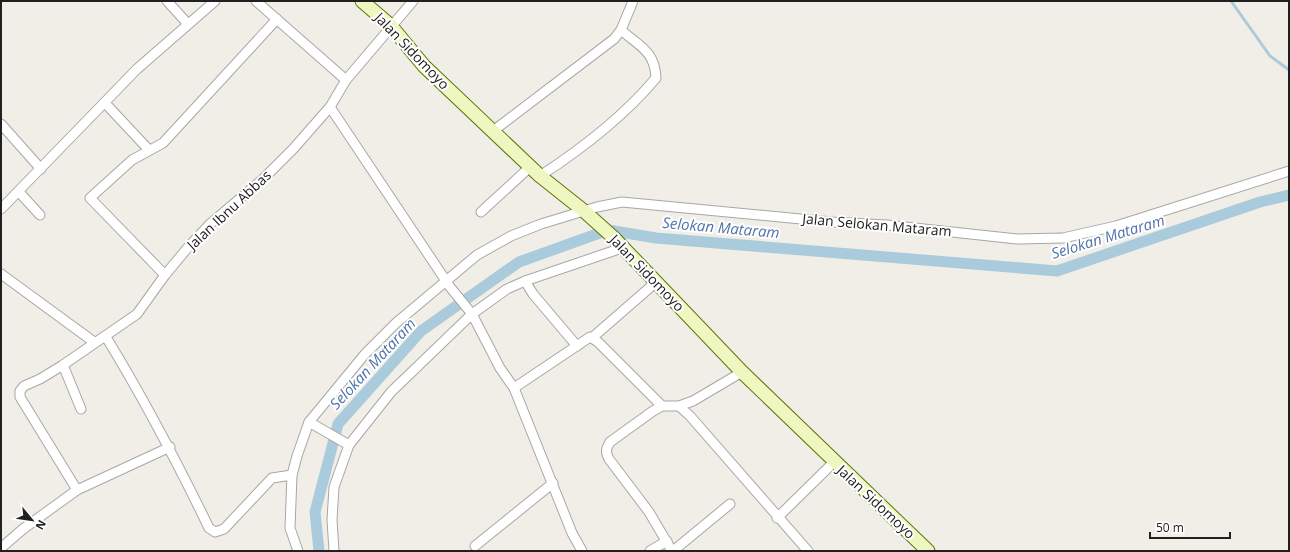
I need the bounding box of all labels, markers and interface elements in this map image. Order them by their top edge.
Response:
street label: Jalan Sidomoyo [369,7,454,93]
street label: Jalan Ibnu Abbas [181,165,275,255]
street label: Jalan Selokan Mataram [800,208,952,240]
water label: Selokan Mataram [1049,209,1167,263]
water label: Selokan Mataram [662,212,781,242]
street label: Jalan Sidomoyo [604,229,689,315]
water label: Selokan Mataram [325,314,420,413]
street label: Jalan Sidomoyo [832,459,919,543]
north arrow [12,500,52,540]
scale bar [1150,514,1230,540]
text: N [32,518,50,533]
text: 50 m [1156,519,1184,536]

